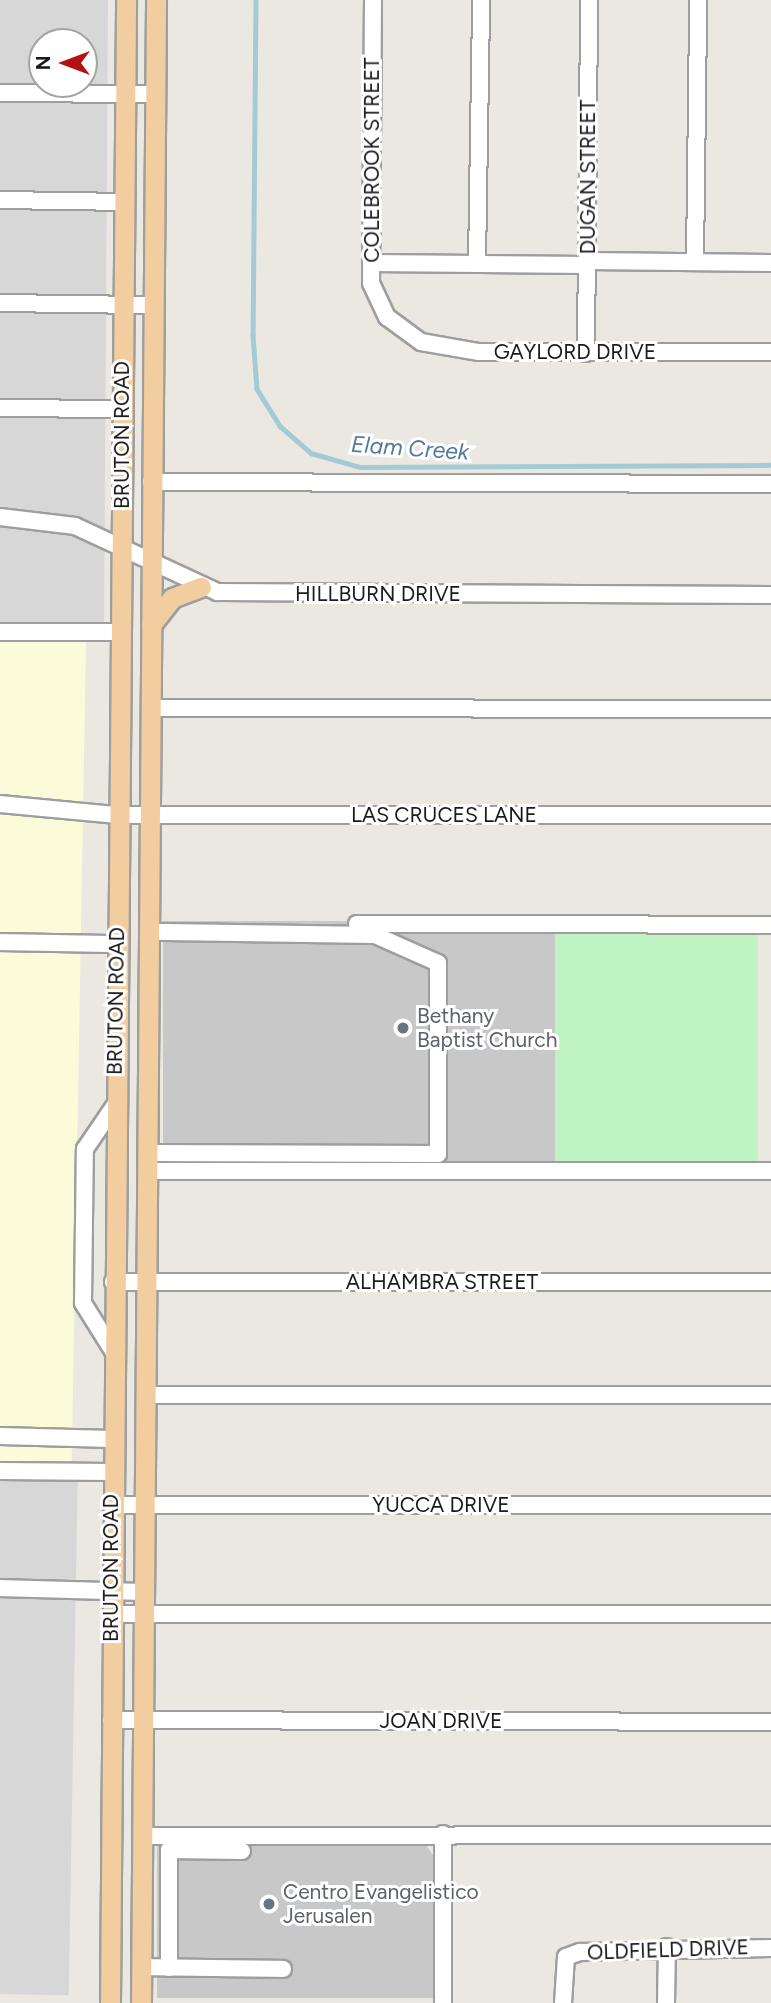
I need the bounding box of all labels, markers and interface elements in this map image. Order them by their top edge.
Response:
north arrow [28,28,98,98]
text: N [32,56,55,70]
street label: COLEBROOK STREET [359,57,385,263]
street label: DUGAN STREET [575,100,601,254]
street label: GAYLORD DRIVE [494,339,656,365]
street label: BRUTON ROAD [109,361,135,509]
water label: Elam Creek [350,430,470,466]
street label: HILLBURN DRIVE [295,581,461,607]
street label: LAS CRUCES LANE [351,802,537,828]
street label: BRUTON ROAD [102,927,130,1075]
place label: Bethany Baptist Church [417,1003,557,1053]
marker: Bethany Baptist Church [395,1020,411,1036]
street label: ALHAMBRA STREET [346,1269,538,1295]
street label: YUCCA DRIVE [372,1492,510,1518]
street label: BRUTON ROAD [98,1494,124,1642]
street label: JOAN DRIVE [379,1708,503,1734]
place label: Centro Evangelistico Jerusalen [283,1879,479,1929]
marker: Centro Evangelistico Jerusalen [261,1896,277,1912]
street label: OLDFIELD DRIVE [587,1935,749,1965]

